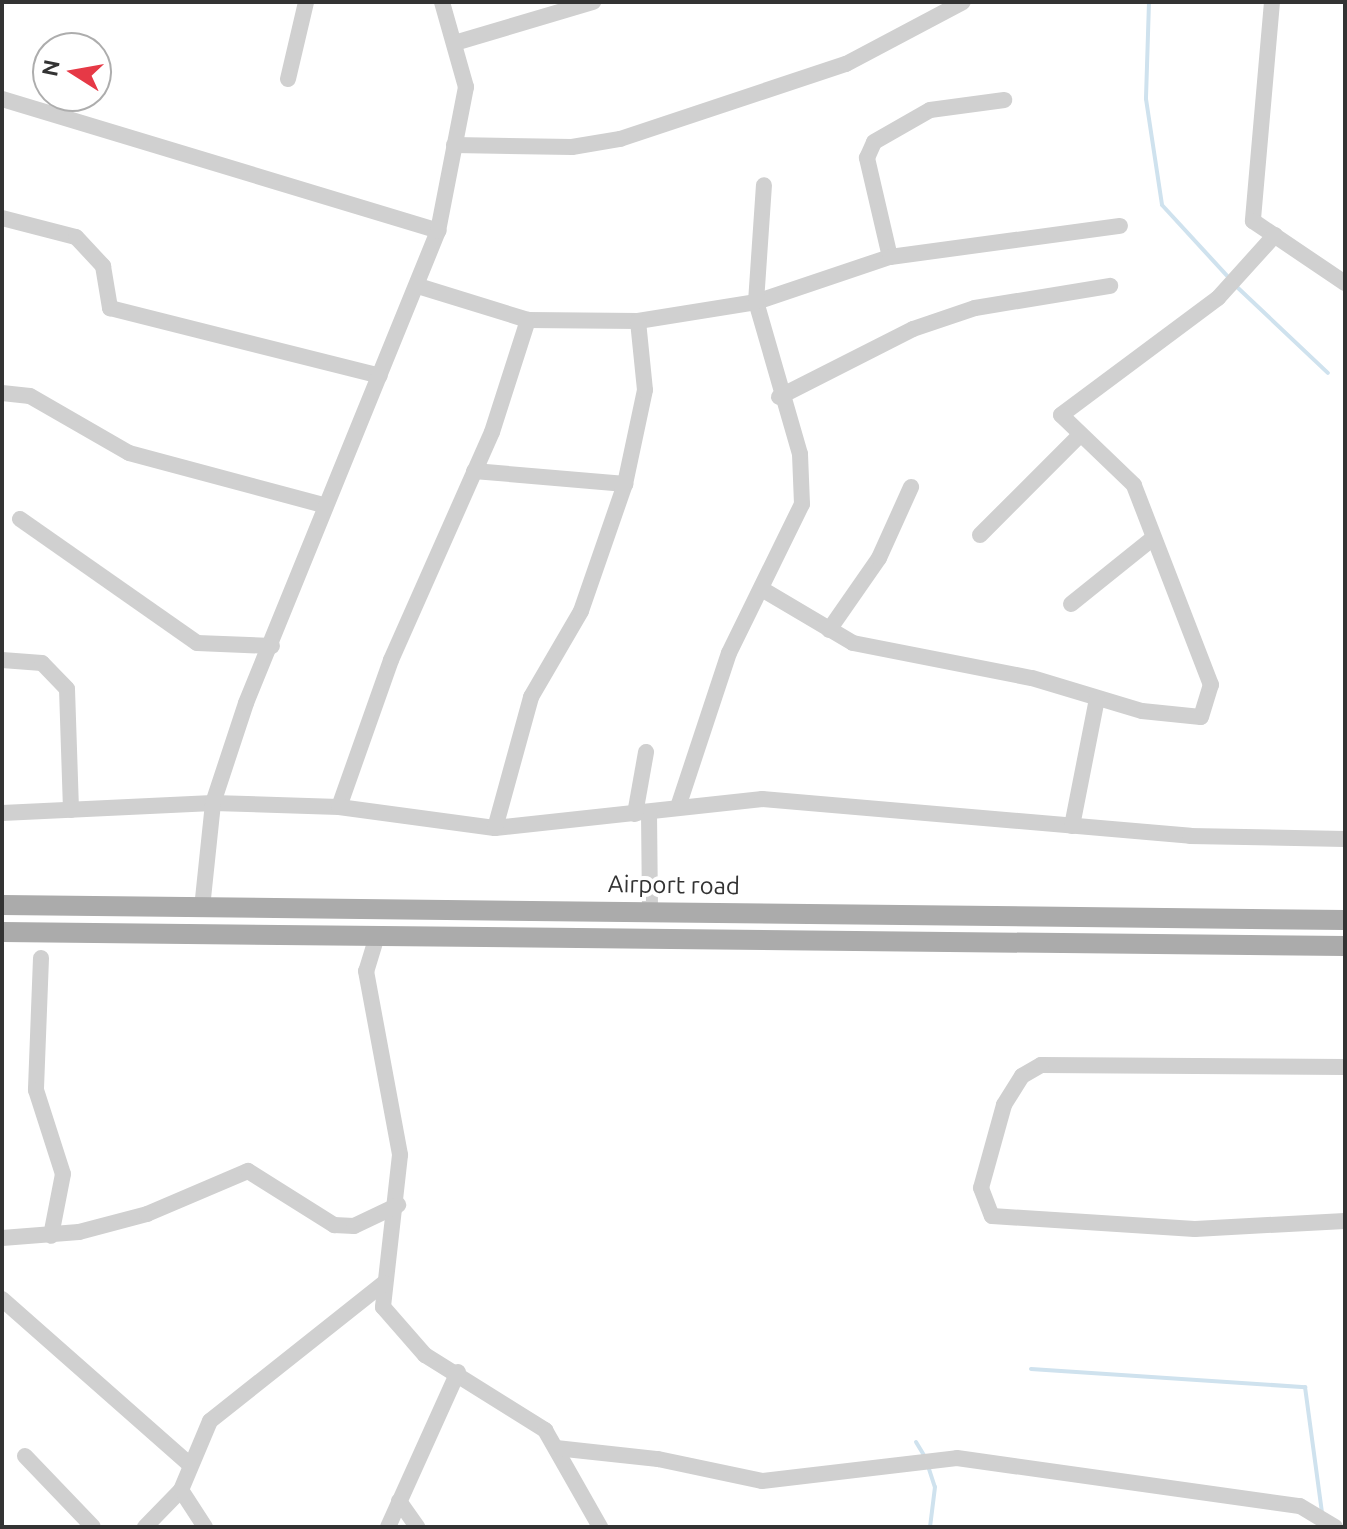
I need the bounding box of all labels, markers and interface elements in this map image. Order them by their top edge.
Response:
north arrow [32,32,112,112]
text: N [36,57,64,78]
street label: Airport road [608,869,740,901]

